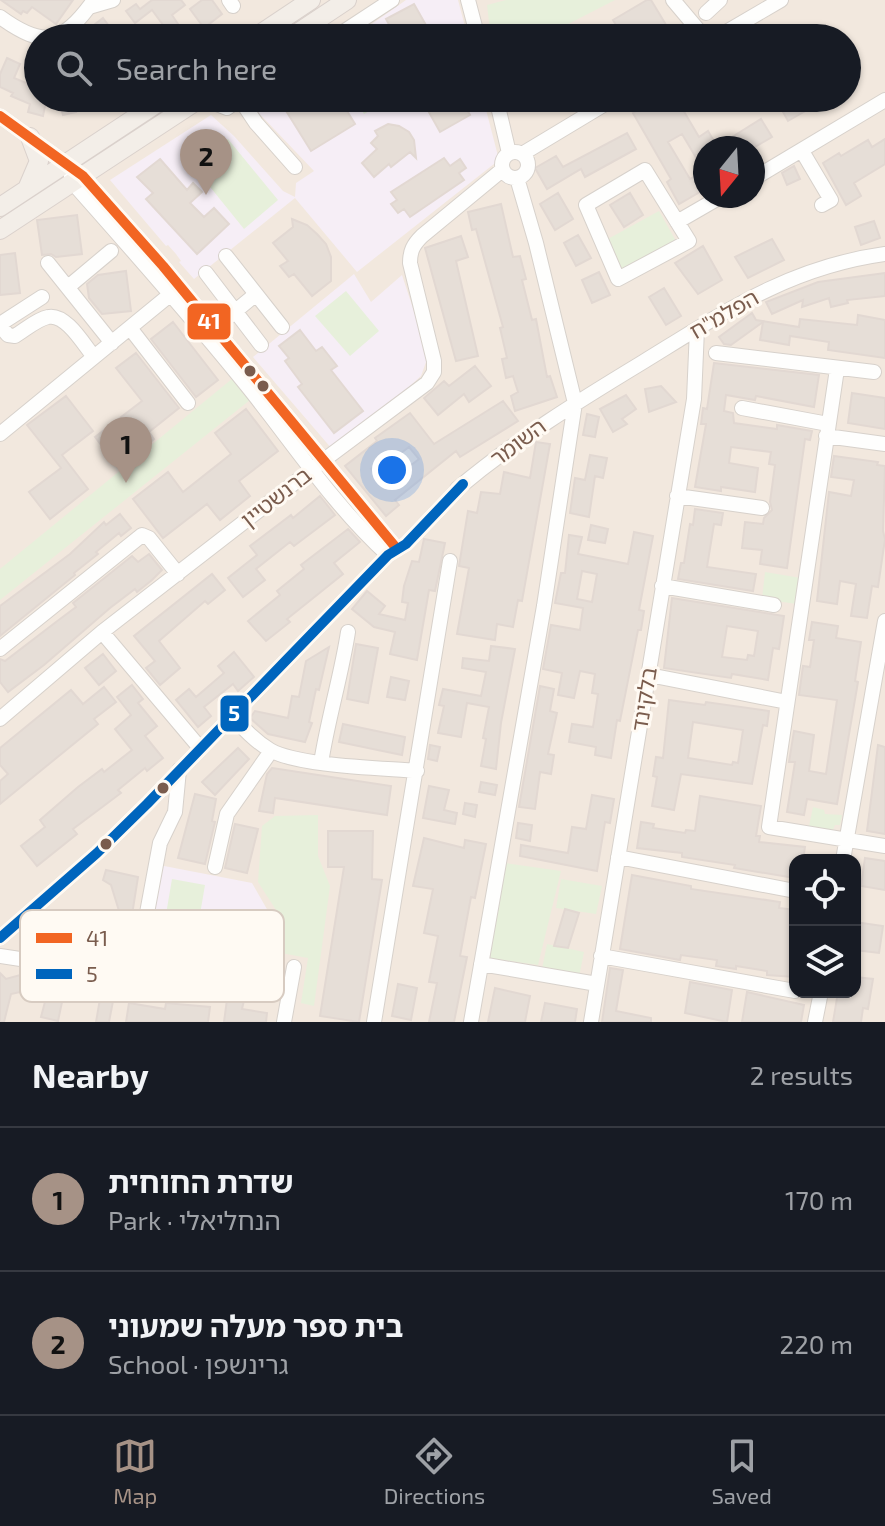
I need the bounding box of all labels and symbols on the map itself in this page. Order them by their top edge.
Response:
pin: 2 [180,129,232,195]
north arrow [693,136,765,208]
street label: הפלמ"ח [684,283,763,343]
line badge: 41 [186,302,232,341]
text: 41 [197,307,221,333]
unlabelled marker [242,363,258,379]
unlabelled marker [255,378,271,394]
street label: השומר [485,412,550,470]
pin: 1 [100,417,152,483]
your location [372,450,412,490]
street label: ברנשטיין [235,461,316,532]
street label: בלקינד [625,665,661,733]
line badge: 5 [219,694,250,733]
text: 5 [228,699,240,725]
unlabelled marker [155,780,171,796]
unlabelled marker [98,836,114,852]
legend [20,910,284,1002]
text: 41 [86,924,108,950]
text: 5 [86,960,98,986]

